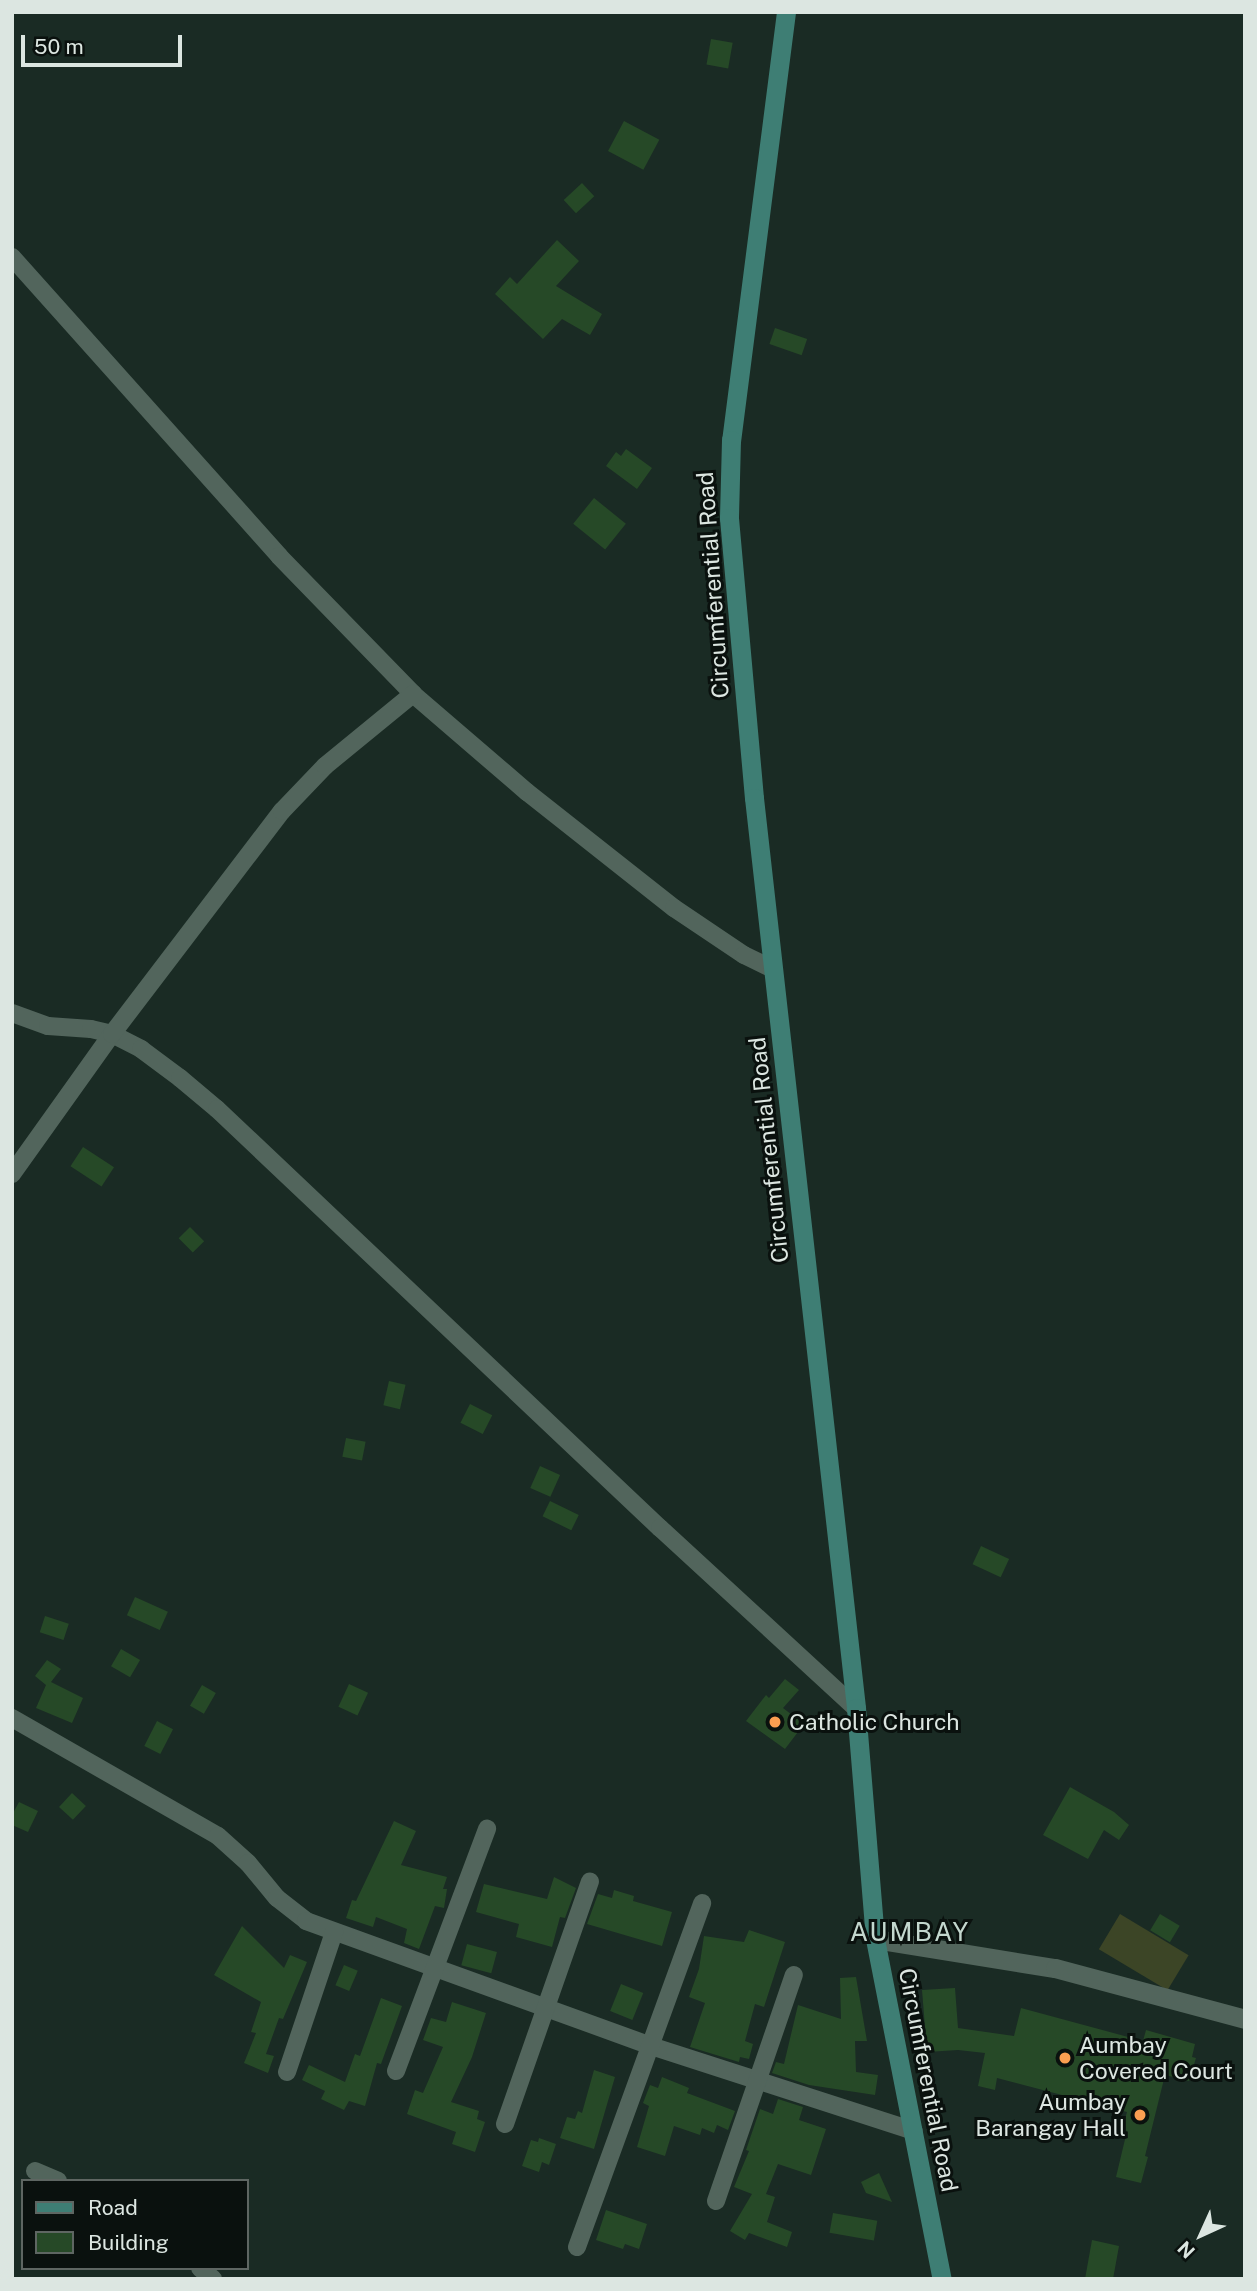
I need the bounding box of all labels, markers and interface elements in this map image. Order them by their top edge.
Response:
scale bar [24,21,186,65]
text: 50 m [34,34,84,59]
street label: Circumferential Road [691,471,735,699]
street label: Circumferential Road [743,1036,795,1264]
place label: Catholic Church [789,1708,960,1736]
marker: Catholic Church [767,1714,783,1730]
district label: AUMBAY [851,1916,969,1948]
street label: Circumferential Road [893,1966,963,2194]
place label: Aumbay Covered Court [1079,2031,1233,2085]
marker: Aumbay Covered Court [1057,2050,1073,2066]
place label: Aumbay Barangay Hall [975,2088,1126,2142]
marker: Aumbay Barangay Hall [1132,2107,1148,2123]
legend [21,2179,248,2270]
text: Road [88,2195,138,2220]
north arrow [1166,2200,1236,2270]
text: Building [88,2230,169,2255]
text: N [1173,2237,1199,2263]

